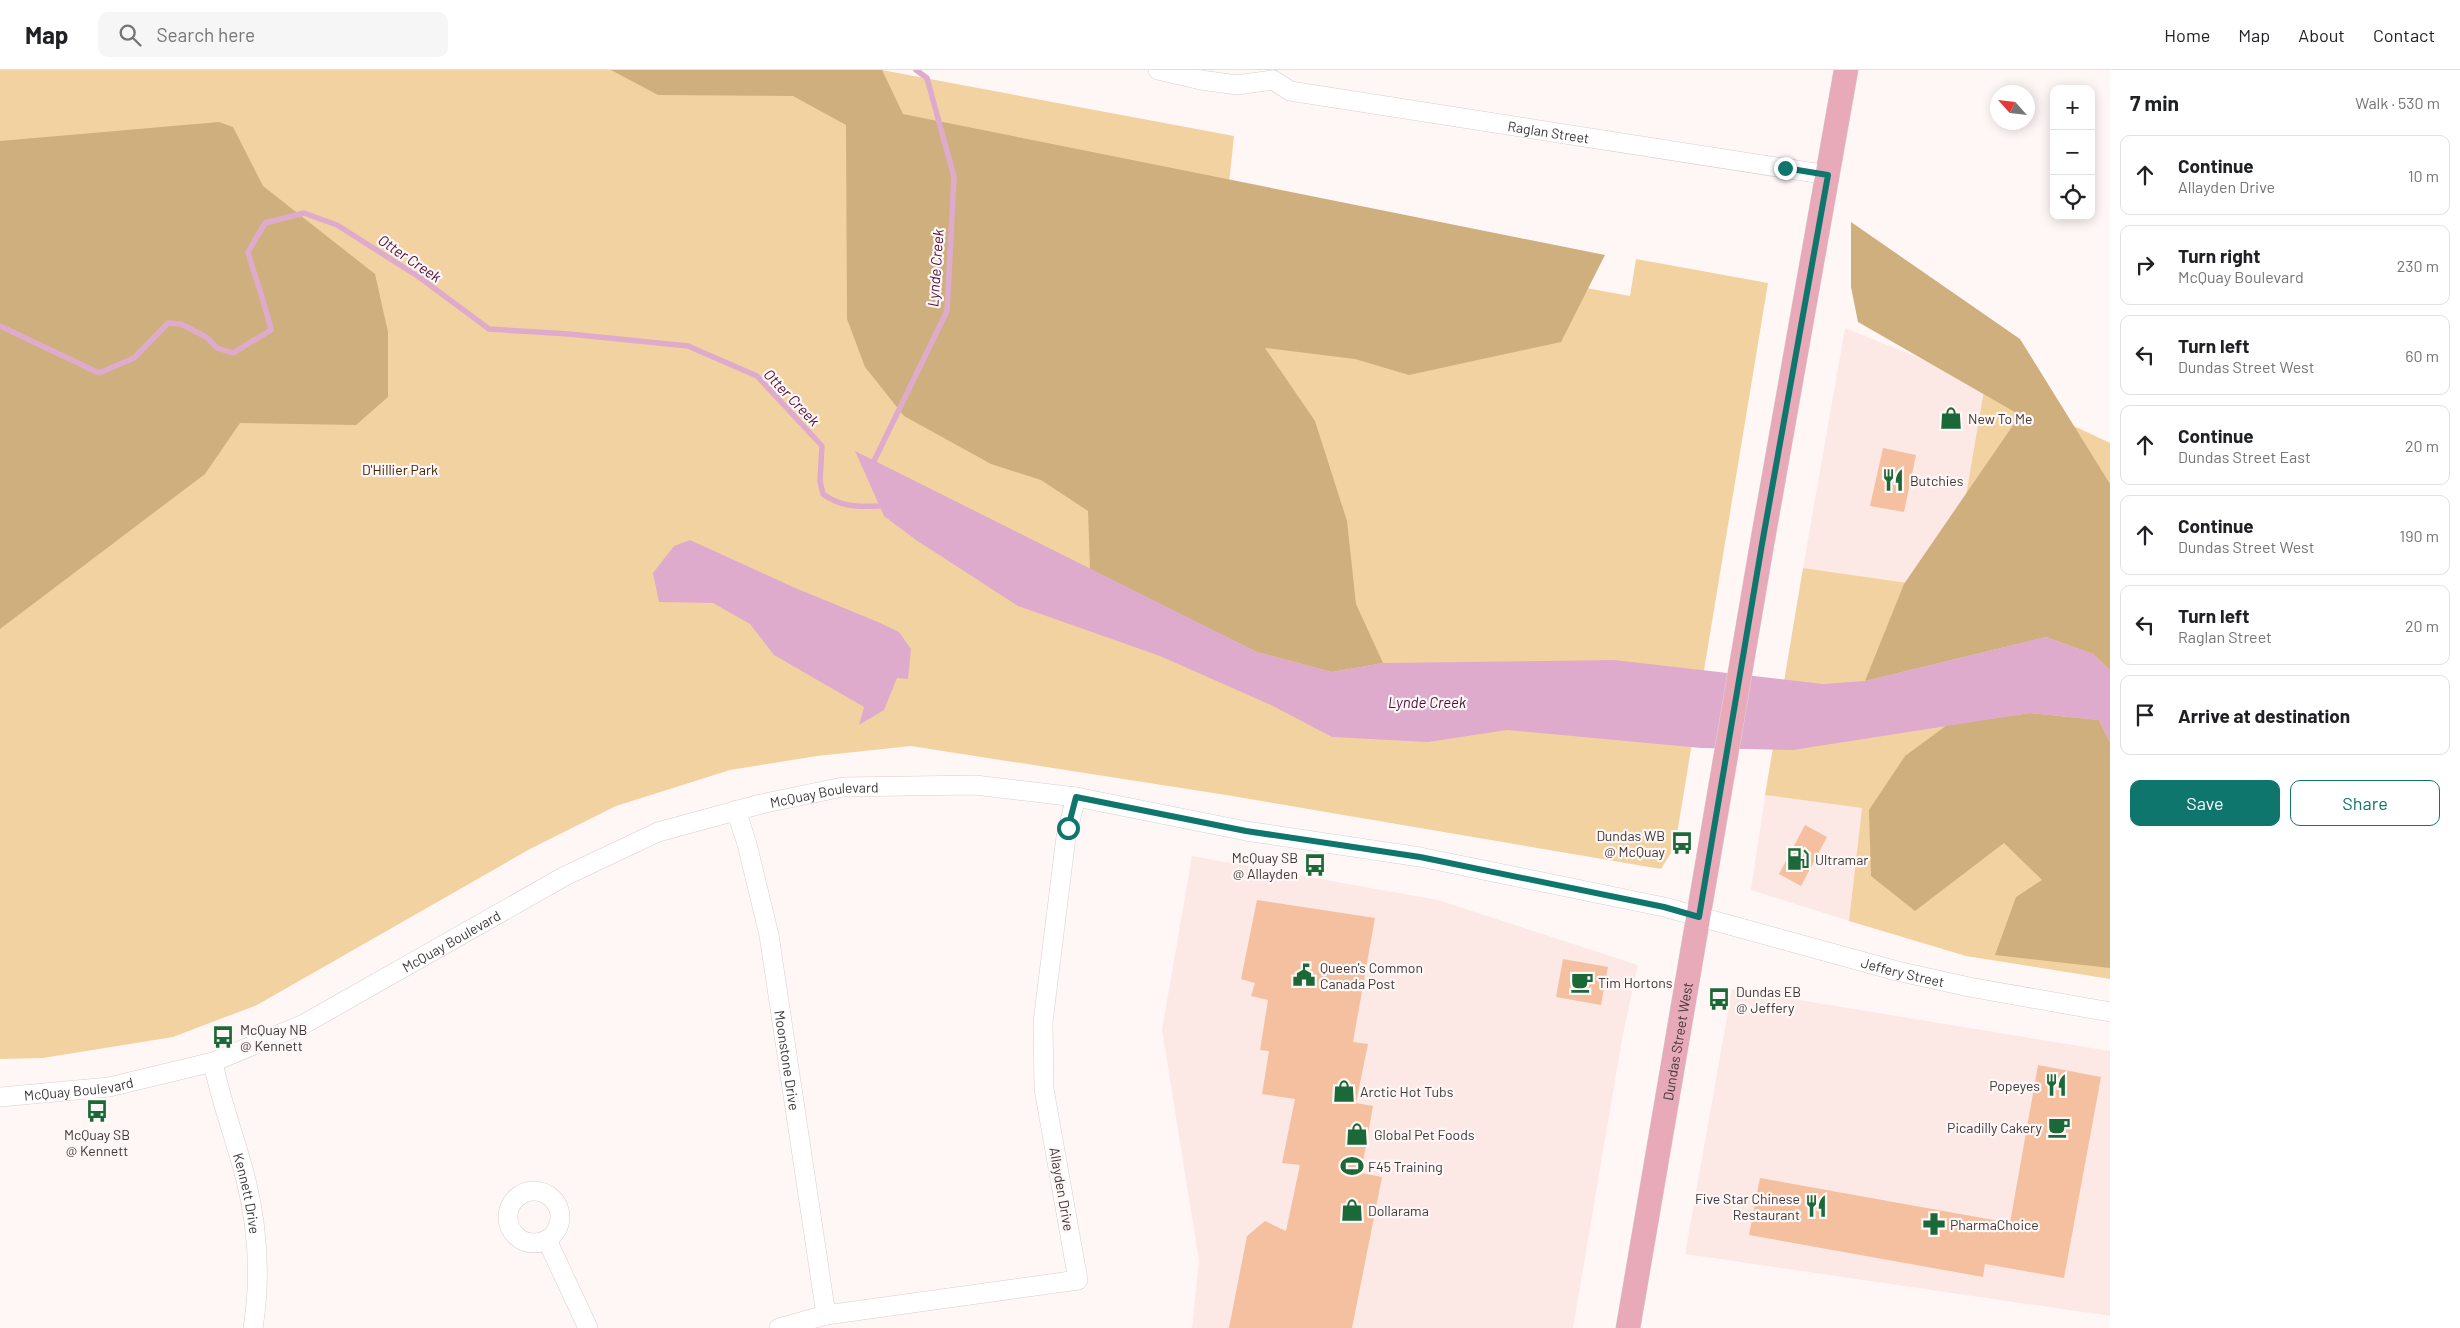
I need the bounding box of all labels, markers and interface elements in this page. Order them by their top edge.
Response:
search box [98,12,448,57]
text: Map [25,20,68,49]
icon: search [116,21,144,49]
text: Search here [156,23,255,46]
text: Home [2164,24,2210,46]
text: Map [2238,24,2270,46]
text: About [2298,24,2345,46]
text: Contact [2373,24,2435,46]
north arrow [1990,85,2035,130]
map controls [2050,85,2095,220]
button: + [2050,85,2095,130]
text: 7 min [2130,90,2179,115]
text: Walk · 530 m [2355,93,2440,112]
street label: Raglan Street [1507,117,1591,146]
button: − [2050,130,2095,175]
text: Continue [2178,154,2254,177]
route end [1774,157,1797,180]
icon: ahead [2131,161,2159,189]
text: 10 m [2408,166,2439,185]
button: locate [2050,175,2095,220]
text: Allayden Drive [2178,177,2275,196]
water label: Lynde Creek [923,228,947,308]
water label: Otter Creek [375,230,446,286]
text: Turn right [2178,244,2260,267]
icon: right [2131,251,2159,279]
text: 230 m [2397,256,2439,275]
text: McQuay Boulevard [2178,267,2304,286]
text: Turn left [2178,334,2249,357]
icon: left [2131,341,2159,369]
text: 60 m [2405,346,2439,365]
text: Dundas Street West [2178,357,2315,376]
water label: Otter Creek [760,365,824,430]
shop icon: New To Me [1938,405,1964,431]
place label: New To Me [1968,410,2033,427]
text: Continue [2178,424,2254,447]
icon: ahead [2131,431,2159,459]
text: 20 m [2405,436,2439,455]
text: Dundas Street East [2178,447,2311,466]
park label: D'Hillier Park [362,461,438,478]
restaurant icon: Butchies [1880,467,1906,493]
place label: Butchies [1910,472,1964,489]
text: Continue [2178,514,2254,537]
icon: ahead [2131,521,2159,549]
text: 190 m [2400,526,2439,545]
text: Dundas Street West [2178,537,2315,556]
text: Turn left [2178,604,2249,627]
icon: left [2131,611,2159,639]
text: 20 m [2405,616,2439,635]
text: Raglan Street [2178,627,2272,646]
water label: Lynde Creek [1388,693,1467,711]
icon: arrive [2131,701,2159,729]
text: Arrive at destination [2178,704,2350,727]
street label: McQuay Boulevard [768,778,879,810]
button: Save [2130,780,2280,826]
button: Share [2290,780,2440,826]
route start [1057,817,1080,840]
place label: Dundas WB @ McQuay [1596,827,1666,860]
bus stop icon: Dundas WB @ McQuay [1669,830,1695,856]
fuel station icon: Ultramar [1785,846,1811,872]
place label: McQuay SB @ Allayden [1232,849,1298,882]
place label: Ultramar [1815,851,1868,868]
bus stop icon: McQuay SB @ Allayden [1302,852,1328,878]
street label: McQuay Boulevard [399,906,503,975]
street label: Jeffery Street [1859,953,1946,990]
place label: Queen's Common Canada Post [1320,959,1423,992]
public building icon: Queen's Common Canada Post [1291,962,1317,988]
cafe icon: Tim Hortons [1569,969,1595,995]
place label: Tim Hortons [1598,974,1673,991]
street label: Dundas Street West [1659,981,1695,1102]
place label: Dundas EB @ Jeffery [1736,983,1801,1016]
bus stop icon: Dundas EB @ Jeffery [1706,986,1732,1012]
street label: Moonstone Drive [772,1009,804,1111]
place label: McQuay NB @ Kennett [240,1021,307,1054]
bus stop icon: McQuay NB @ Kennett [210,1024,236,1050]
restaurant icon: Popeyes [2043,1072,2069,1098]
street label: McQuay Boulevard [23,1073,135,1103]
place label: Popeyes [1989,1077,2040,1094]
shop icon: Arctic Hot Tubs [1331,1078,1357,1104]
place label: Arctic Hot Tubs [1360,1083,1454,1100]
bus stop icon: McQuay SB @ Kennett [84,1098,110,1124]
cafe icon: Picadilly Cakery [2046,1114,2072,1140]
place label: Picadilly Cakery [1947,1119,2043,1136]
shop icon: Global Pet Foods [1344,1121,1370,1147]
place label: McQuay SB @ Kennett [64,1126,130,1159]
place label: Global Pet Foods [1374,1126,1475,1143]
street label: Allayden Drive [1046,1146,1078,1232]
street label: Kennett Drive [230,1151,264,1235]
sports icon: F45 Training [1339,1153,1365,1179]
place label: F45 Training [1368,1158,1443,1175]
place label: Five Star Chinese Restaurant [1695,1190,1800,1223]
restaurant icon: Five Star Chinese Restaurant [1803,1193,1829,1219]
shop icon: Dollarama [1339,1197,1365,1223]
place label: Dollarama [1368,1202,1429,1219]
pharmacy icon: PharmaChoice [1921,1211,1947,1237]
place label: PharmaChoice [1950,1216,2039,1233]

